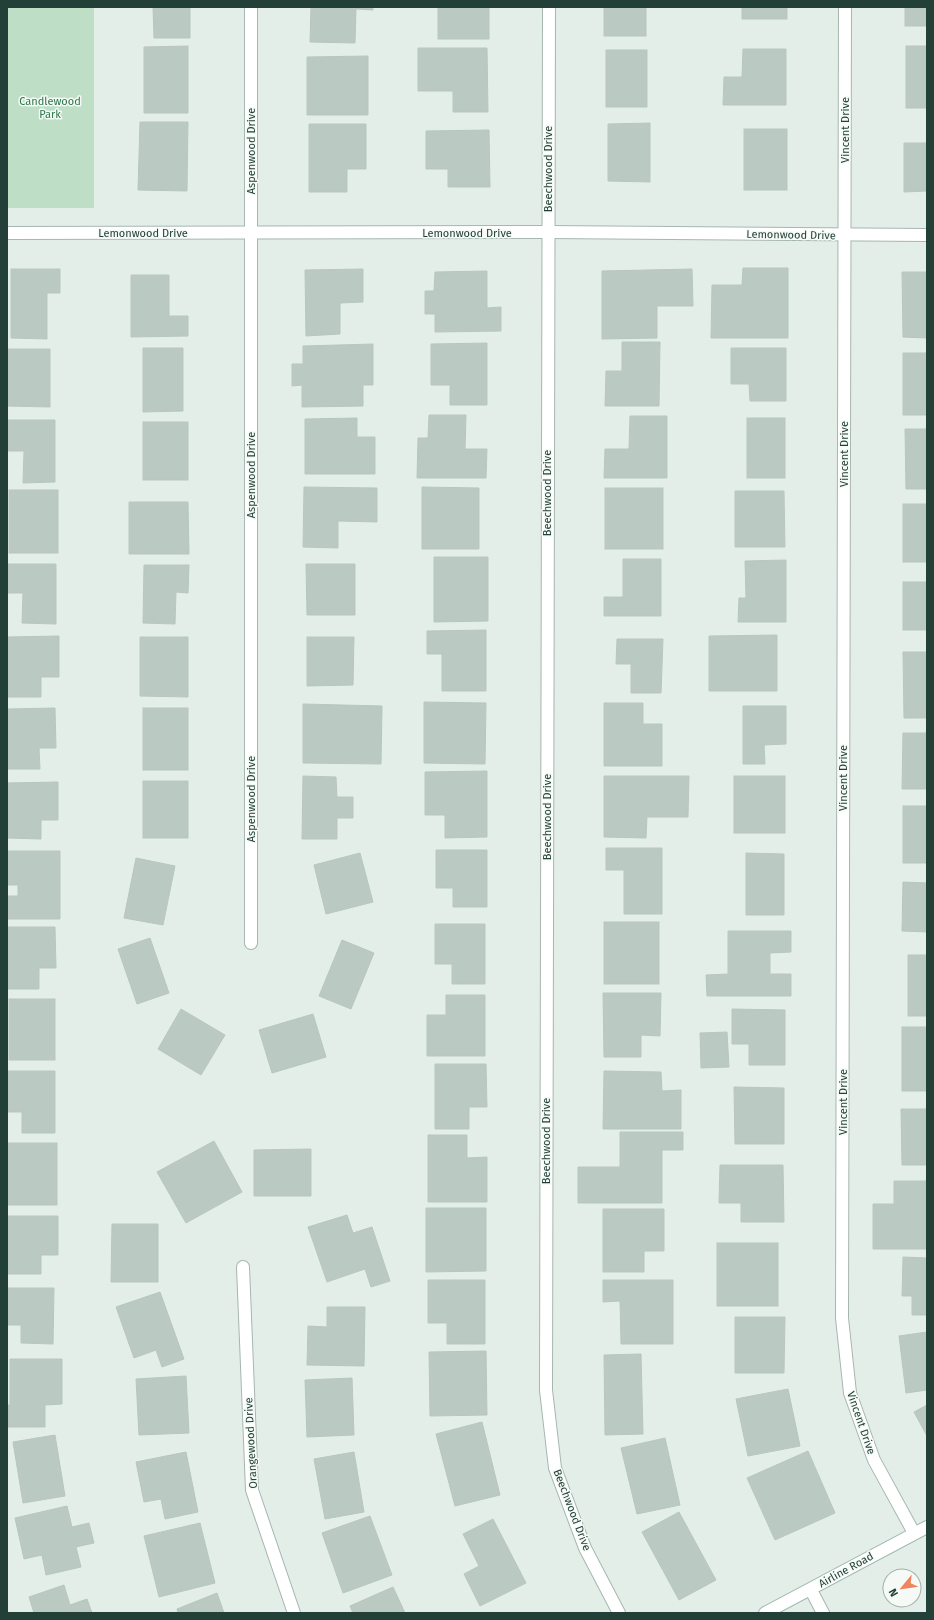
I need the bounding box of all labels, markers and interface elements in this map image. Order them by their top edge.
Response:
park label: Candlewood Park [19,95,81,121]
street label: Vincent Drive [839,97,852,163]
street label: Aspenwood Drive [245,108,258,194]
street label: Beechwood Drive [542,126,555,212]
street label: Lemonwood Drive [98,227,188,240]
street label: Lemonwood Drive [422,227,512,240]
street label: Lemonwood Drive [746,228,836,242]
street label: Vincent Drive [838,421,851,487]
street label: Aspenwood Drive [245,432,258,518]
street label: Beechwood Drive [541,450,554,536]
street label: Vincent Drive [837,745,850,811]
street label: Aspenwood Drive [245,756,258,842]
street label: Beechwood Drive [541,774,554,860]
street label: Vincent Drive [837,1069,850,1135]
street label: Beechwood Drive [540,1098,553,1184]
street label: Vincent Drive [844,1390,878,1456]
street label: Orangewood Drive [242,1397,260,1489]
street label: Beechwood Drive [550,1467,594,1553]
street label: Airline Road [816,1550,876,1590]
north arrow [882,1568,922,1608]
text: N [886,1586,901,1599]

